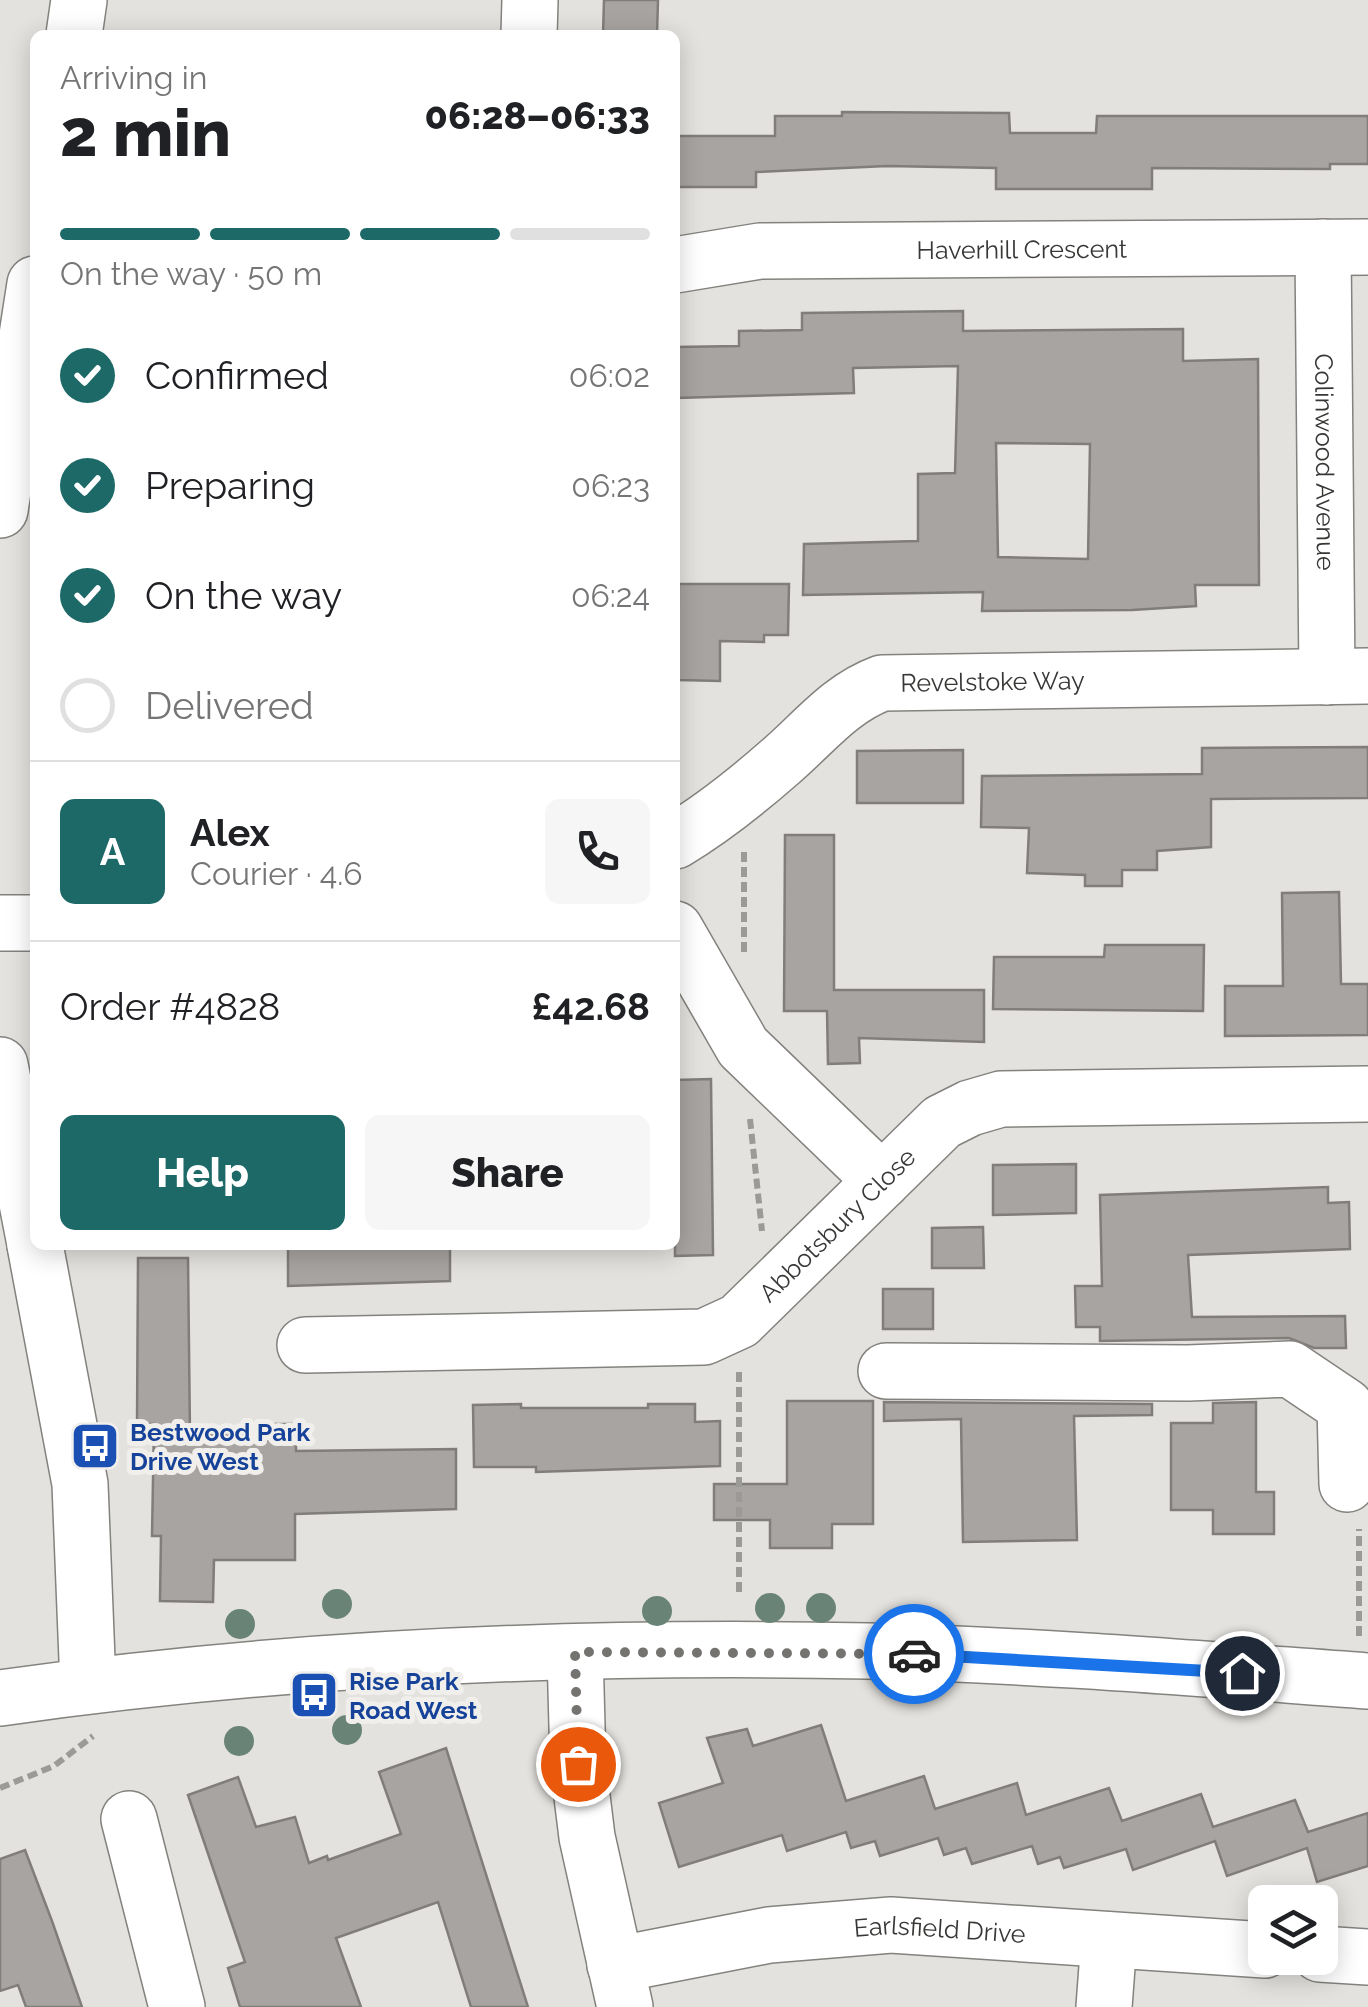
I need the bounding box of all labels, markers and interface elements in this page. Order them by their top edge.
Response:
text: Arriving in [60,59,207,96]
text: 06:28–06:33 [425,93,650,138]
text: 2 min [60,95,231,171]
street label: Haverhill Crescent [916,234,1128,265]
text: On the way · 50 m [60,255,322,292]
icon: check [60,348,115,403]
text: Confirmed [145,353,329,398]
street label: Colinwood Avenue [1309,353,1341,571]
text: 06:02 [569,357,650,394]
icon: check [60,458,115,513]
text: Preparing [145,463,315,508]
text: 06:23 [571,467,650,504]
icon: check [60,568,115,623]
text: On the way [145,573,342,618]
text: 06:24 [571,577,650,614]
street label: Revelstoke Way [900,665,1085,698]
text: Delivered [145,683,314,728]
button: phone [545,799,650,904]
text: Alex [190,810,270,855]
text: A [100,829,125,874]
text: Courier · 4.6 [190,855,363,892]
text: Order #4828 [60,984,280,1029]
text: £42.68 [532,984,650,1029]
button: Help [60,1115,345,1230]
button: Share [365,1115,650,1230]
street label: Abbotsbury Close [753,1142,922,1308]
place label: Bestwood Park Drive West [130,1417,311,1476]
bus stop icon: Bestwood Park Drive West [69,1420,121,1472]
courier [864,1604,964,1704]
icon: car [887,1627,942,1682]
pin [1200,1631,1285,1716]
icon: home [1215,1646,1270,1701]
place label: Rise Park Road West [349,1666,478,1725]
bus stop icon: Rise Park Road West [288,1669,340,1721]
pin [536,1722,621,1807]
icon: bag [551,1737,606,1792]
map controls [1248,1885,1338,1975]
button: layers [1248,1885,1338,1975]
street label: Earlsfield Drive [852,1910,1027,1949]

